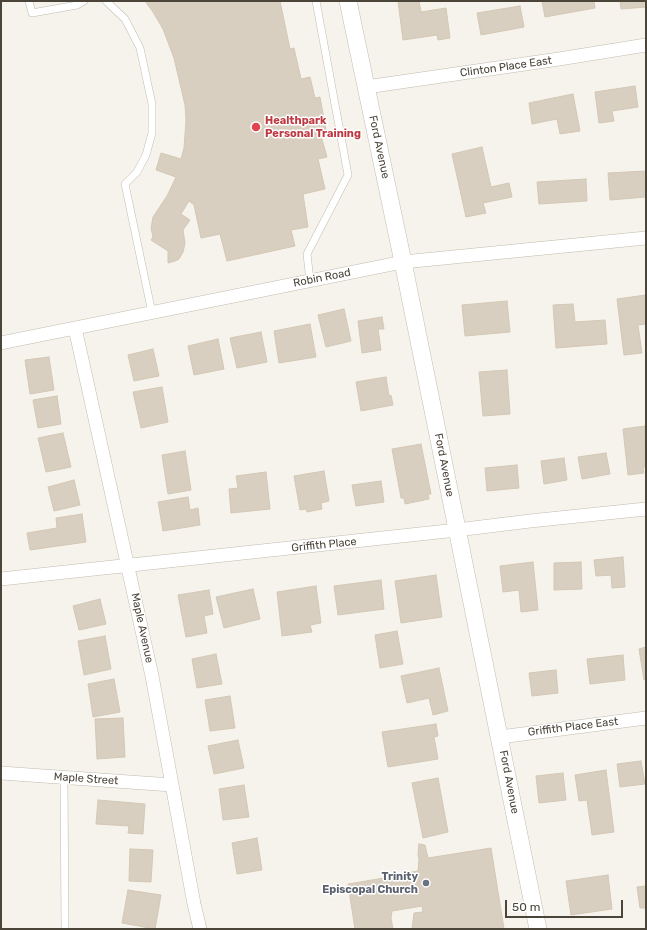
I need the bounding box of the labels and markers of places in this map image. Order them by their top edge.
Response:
place label: Healthpark Personal Training [265,114,361,140]
marker: Healthpark Personal Training [250,121,262,133]
place label: Trinity Episcopal Church [322,870,418,896]
marker: Trinity Episcopal Church [421,878,431,888]

